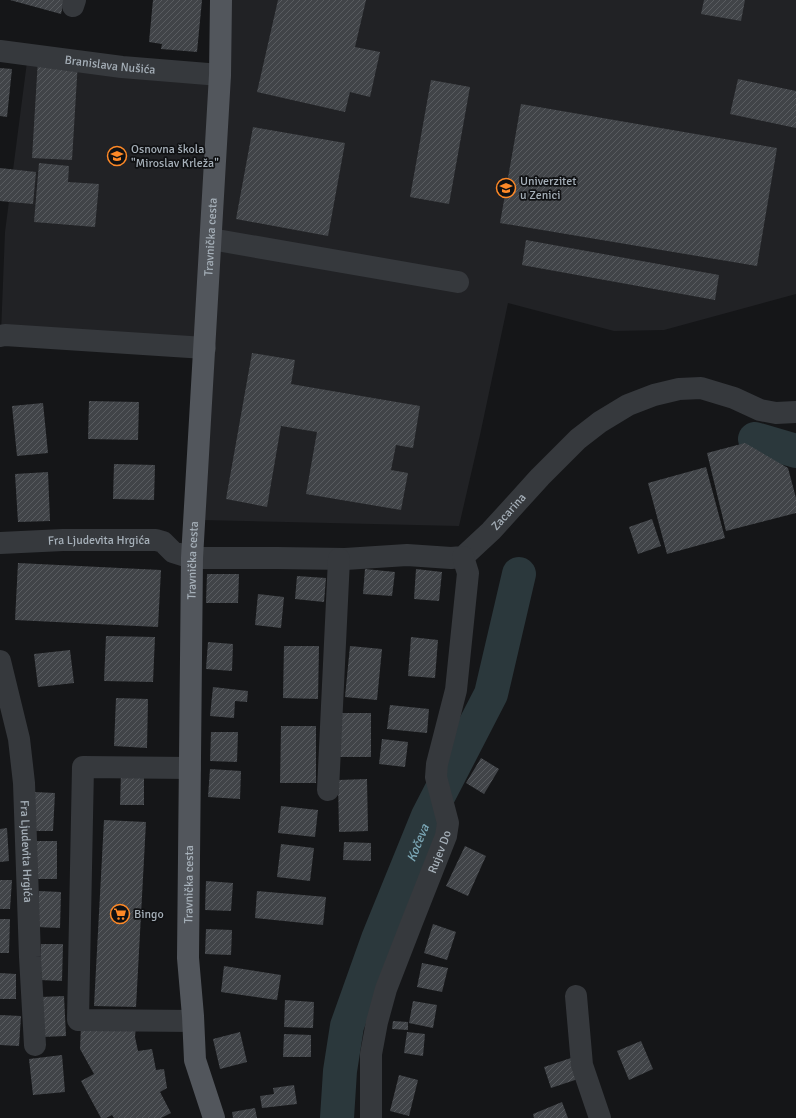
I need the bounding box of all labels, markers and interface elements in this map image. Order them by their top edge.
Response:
street label: Branislava Nušića [64,53,156,78]
place label: Osnovna škola "Miroslav Krleža" [131,142,219,171]
school or university icon: Osnovna škola "Miroslav Krleža" [106,145,128,167]
place label: Univerzitet u Zenici [520,174,576,203]
school or university icon: Univerzitet u Zenici [495,177,517,199]
street label: Travnička cesta [201,197,221,276]
street label: Zacarina [488,490,530,534]
street label: Travnička cesta [185,521,202,600]
street label: Fra Ljudevita Hrgića [47,533,150,549]
street label: Fra Ljudevita Hrgića [17,800,35,903]
water label: Kočeva [403,821,433,864]
street label: Rujev Do [425,830,455,876]
street label: Travnička cesta [181,845,197,924]
supermarket icon: Bingo [109,903,131,925]
place label: Bingo [134,907,164,922]

